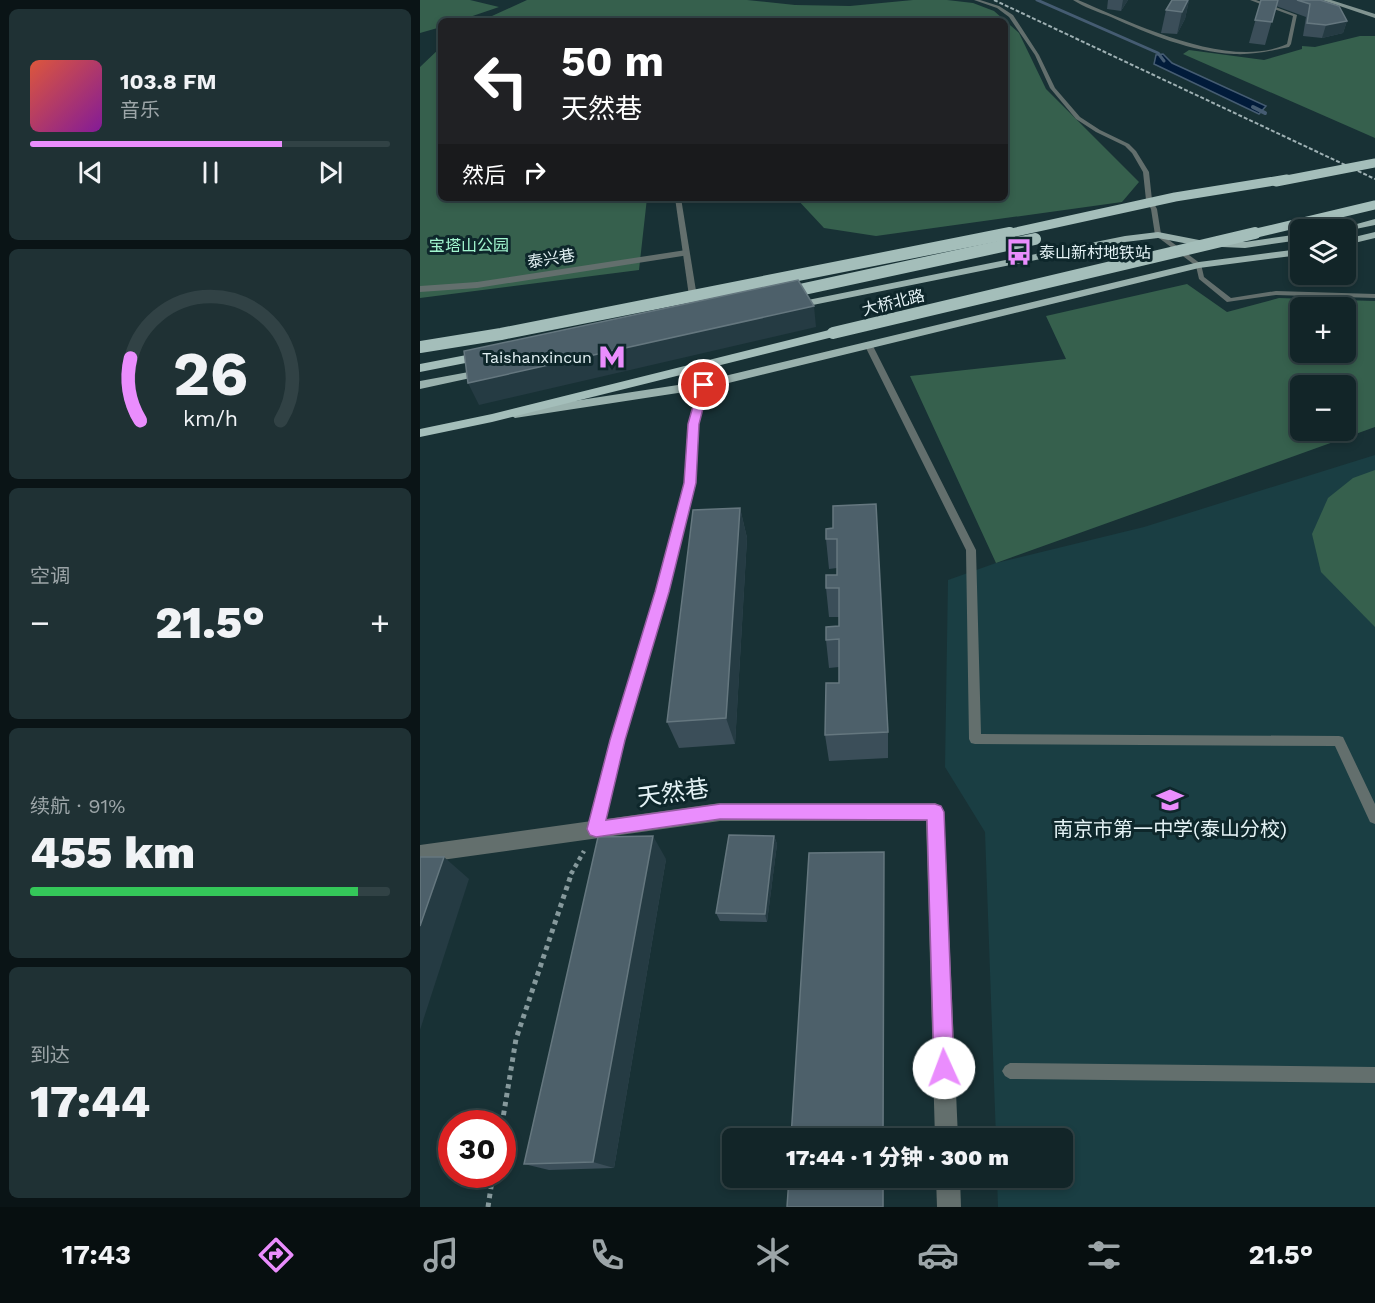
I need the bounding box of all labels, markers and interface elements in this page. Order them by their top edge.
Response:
text: 50 m [561,37,664,86]
icon: left [462,42,540,120]
text: 103.8 FM [120,69,216,94]
text: 天然巷 [561,93,642,125]
text: 音乐 [120,98,160,122]
icon: previous [74,156,107,189]
icon: pause [194,156,227,189]
icon: next [314,156,347,189]
icon: right [518,156,551,189]
text: 然后 [462,163,506,188]
map controls [1290,219,1356,441]
button: layers [1290,219,1356,285]
park label: 宝塔山公园 [429,236,509,255]
bus stop icon: 泰山新村地铁站 [1004,237,1034,267]
place label: 泰山新村地铁站 [1039,243,1151,262]
street label: 泰兴巷 [526,245,576,272]
street label: 大桥北路 [860,286,926,319]
button: + [1290,297,1356,363]
text: 26 [172,337,248,410]
metro station icon: Taishanxincun [597,342,627,372]
place label: Taishanxincun [482,348,592,367]
pin [678,359,729,410]
icon: arrive [687,368,720,401]
button: − [1290,375,1356,441]
text: km/h [182,406,238,431]
text: 空调 [30,564,70,588]
text: 21.5° [155,596,265,649]
text: − [30,603,50,642]
text: + [370,603,390,642]
street label: 天然巷 [635,774,711,812]
school or university icon: 南京市第一中学(泰山分校) [1155,785,1185,815]
text: 续航 · 91% [30,794,125,818]
place label: 南京市第一中学(泰山分校) [1053,817,1287,841]
text: 455 km [30,826,195,879]
position arrow [912,1036,976,1100]
text: 到达 [30,1043,70,1067]
text: 17:44 [30,1075,150,1128]
speed limit sign: 30 [438,1110,516,1188]
text: 17:44 · 1 分钟 · 300 m [786,1145,1009,1170]
icon: directions [255,1234,297,1276]
icon: music [420,1234,462,1276]
icon: phone [586,1234,628,1276]
icon: climate [752,1234,794,1276]
icon: car [917,1234,959,1276]
icon: filters [1083,1234,1125,1276]
text: 17:43 [62,1239,131,1271]
text: 21.5° [1248,1239,1313,1271]

